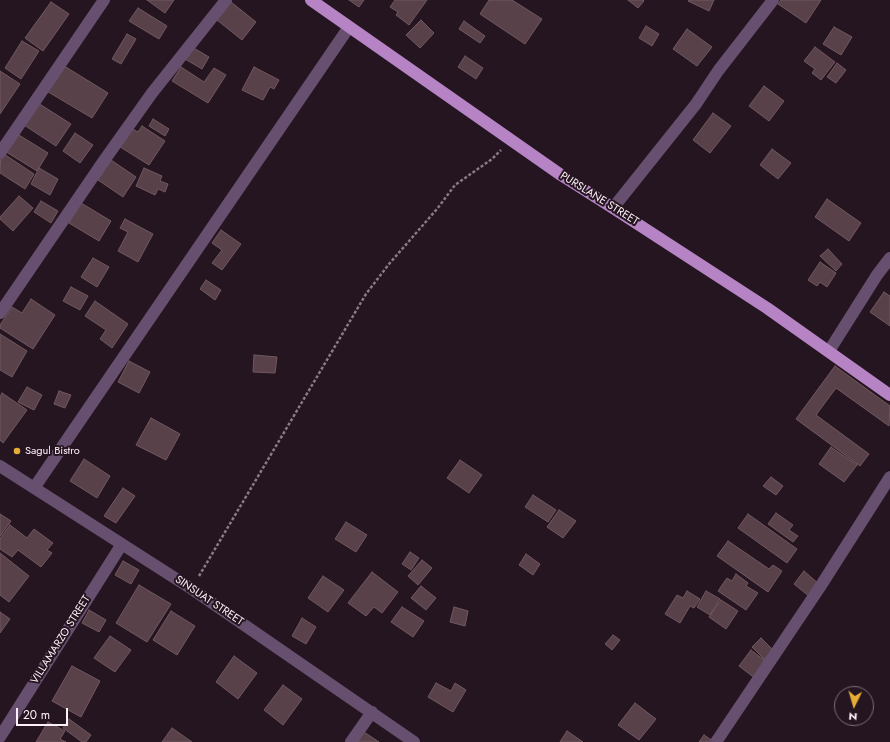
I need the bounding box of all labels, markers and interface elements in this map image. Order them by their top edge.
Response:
street label: PURSLANE STREET [557,170,641,228]
place label: Sagul Bistro [25,444,80,458]
marker: Sagul Bistro [12,446,22,456]
street label: SINSUAT STREET [172,573,246,629]
street label: VILLAMARZO STREET [28,593,94,687]
north arrow [834,686,874,726]
scale bar [18,700,70,726]
text: 20 m [23,706,50,724]
text: N [848,709,858,725]

